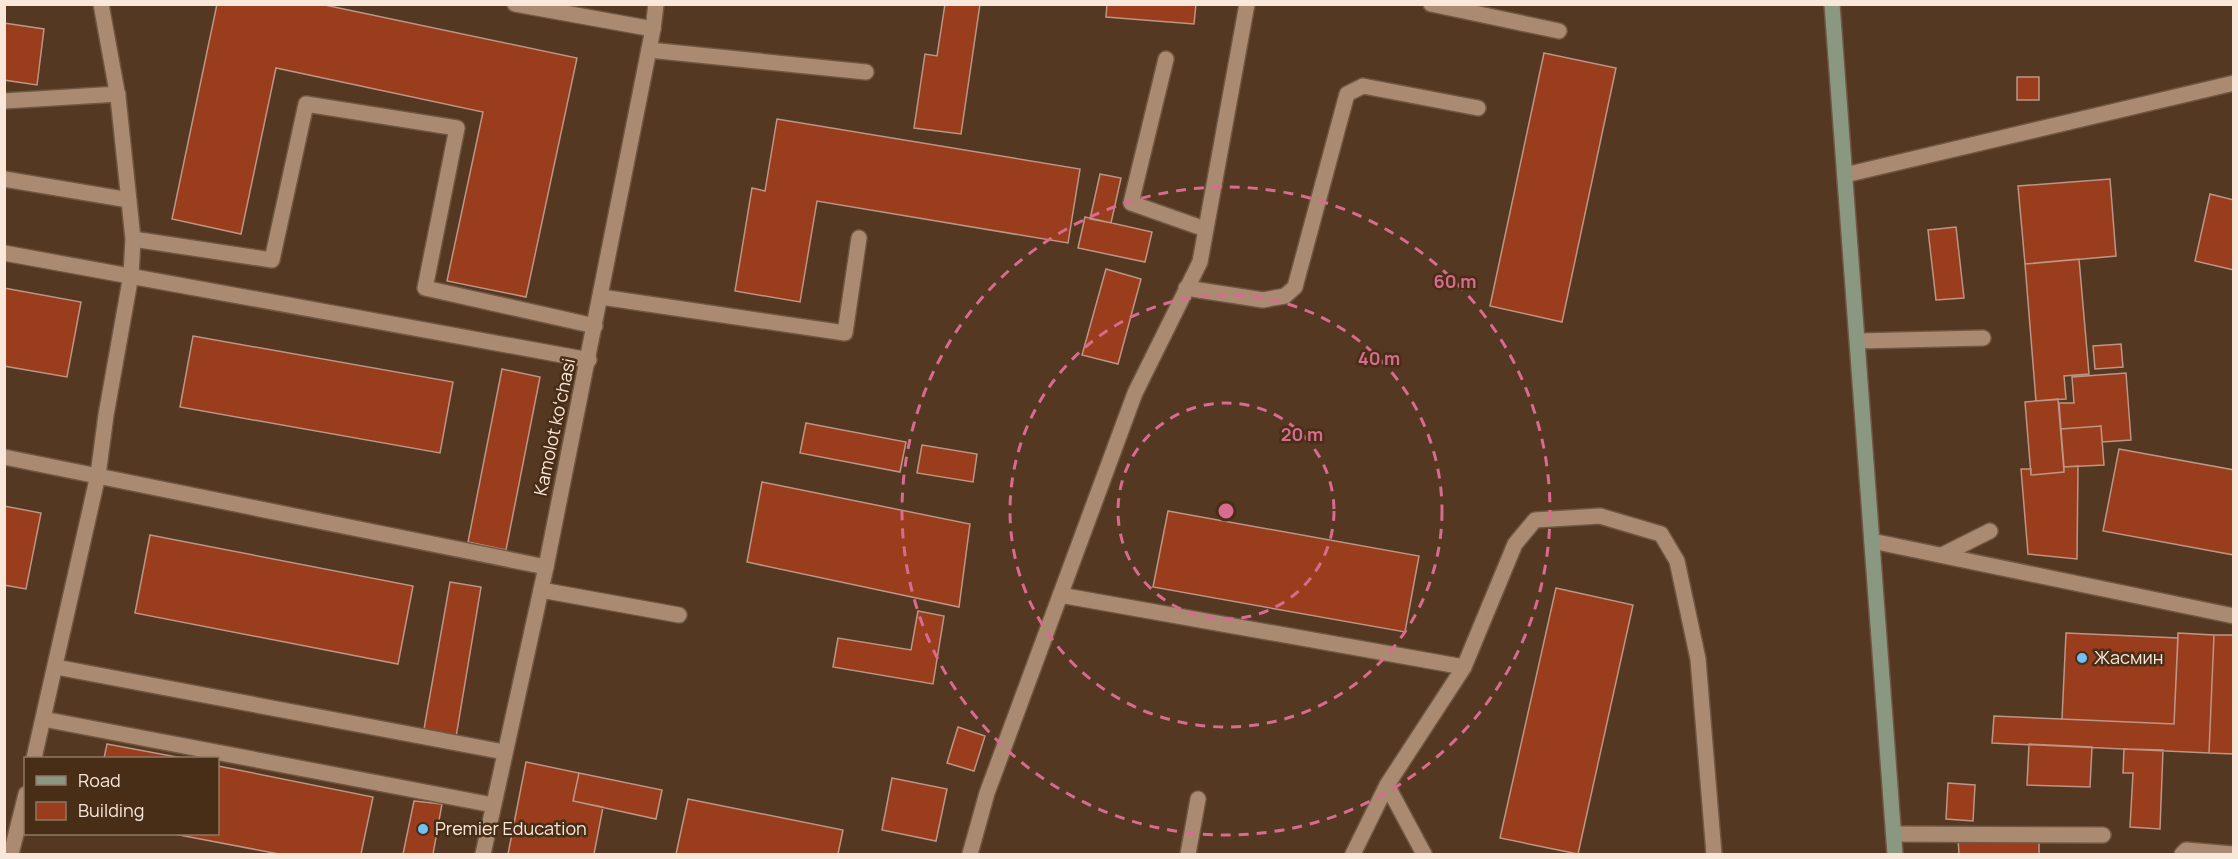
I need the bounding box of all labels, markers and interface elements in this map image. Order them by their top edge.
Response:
text: 60 m [1434,269,1476,293]
text: 40 m [1358,346,1400,370]
street label: Kamolot koʻchasi [528,356,580,498]
text: 20 m [1281,422,1323,446]
centre of rings [1216,501,1236,521]
place label: Жасмин [2094,645,2163,669]
marker: Жасмин [2075,651,2089,665]
legend [24,757,219,835]
text: Road [78,768,121,792]
text: Building [78,798,144,822]
place label: Premier Education [435,816,587,840]
marker: Premier Education [416,822,430,836]

